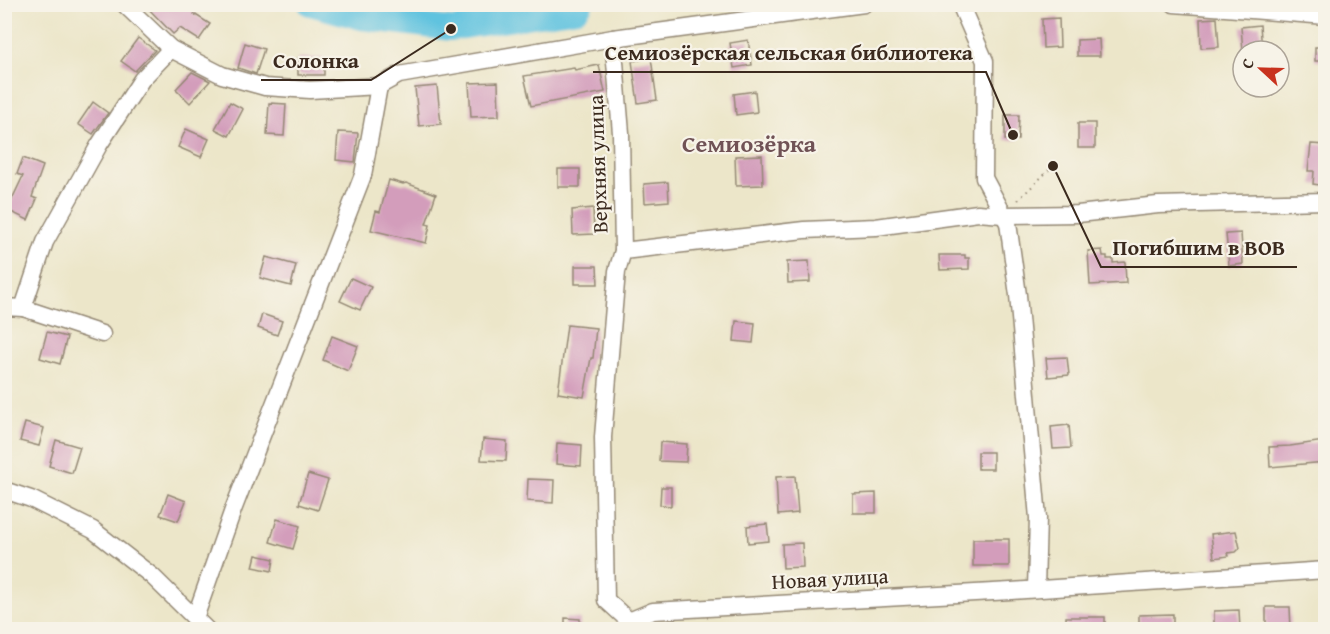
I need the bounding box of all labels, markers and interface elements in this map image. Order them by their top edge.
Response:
callout: Семиозёрская сельская библиотека [593,32,986,72]
text: Семиозёрская сельская библиотека [605,36,974,68]
north arrow [1231,39,1291,99]
callout: Солонка [261,40,371,80]
text: Солонка [273,44,360,76]
text: С [1234,55,1260,72]
street label: Верхняя улица [580,94,615,234]
district label: Семиозёрка [682,126,817,161]
callout: Погибшим в ВОВ [1101,227,1297,267]
text: Погибшим в ВОВ [1113,231,1285,263]
street label: Новая улица [771,560,889,597]

